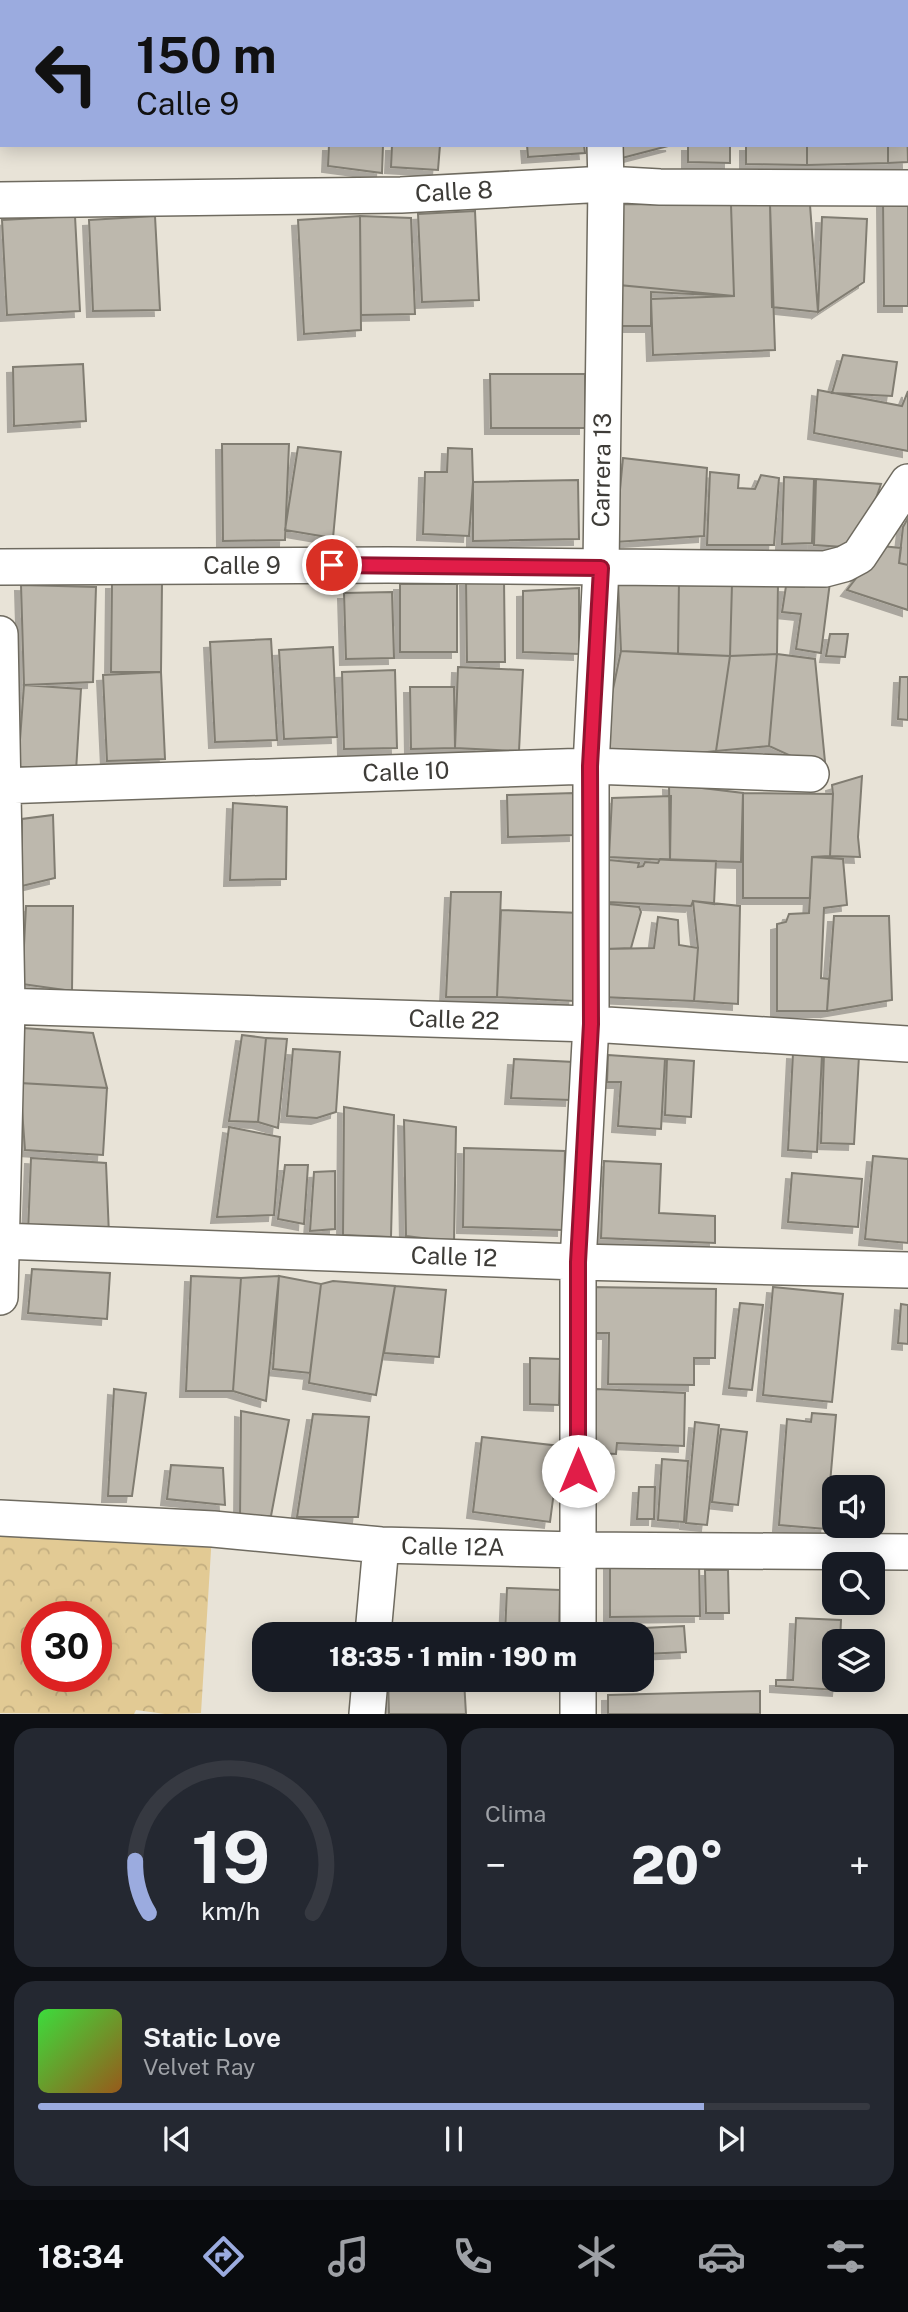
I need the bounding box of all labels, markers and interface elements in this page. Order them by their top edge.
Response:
text: 150 m [136,26,277,84]
icon: left [21,28,112,119]
text: Calle 9 [136,85,239,122]
street label: Calle 8 [414,175,494,207]
street label: Carrera 13 [586,412,616,528]
pin [302,535,362,595]
icon: arrive [313,546,351,584]
street label: Calle 9 [203,551,281,579]
street label: Calle 10 [362,755,450,787]
street label: Calle 22 [408,1003,500,1035]
street label: Calle 12 [410,1240,498,1272]
position arrow [541,1434,615,1508]
map controls [822,1475,885,1692]
button: sound [822,1475,885,1538]
street label: Calle 12A [401,1531,505,1561]
button: search [822,1552,885,1615]
speed limit sign: 30 [21,1601,112,1692]
button: layers [822,1629,885,1692]
text: 18:35 · 1 min · 190 m [329,1641,577,1672]
text: Clima [485,1800,546,1827]
text: 19 [191,1815,270,1900]
text: 20° [631,1835,724,1896]
text: − [485,1843,506,1888]
text: + [849,1843,870,1888]
text: km/h [201,1896,260,1926]
text: Static Love [143,2022,281,2053]
text: Velvet Ray [143,2053,255,2080]
icon: previous [158,2120,196,2158]
icon: pause [435,2120,473,2158]
icon: next [712,2120,750,2158]
icon: directions [199,2232,248,2281]
icon: music [324,2232,373,2281]
icon: phone [448,2232,497,2281]
icon: climate [572,2232,621,2281]
icon: car [697,2232,746,2281]
icon: filters [821,2232,870,2281]
text: 18:34 [38,2238,124,2275]

